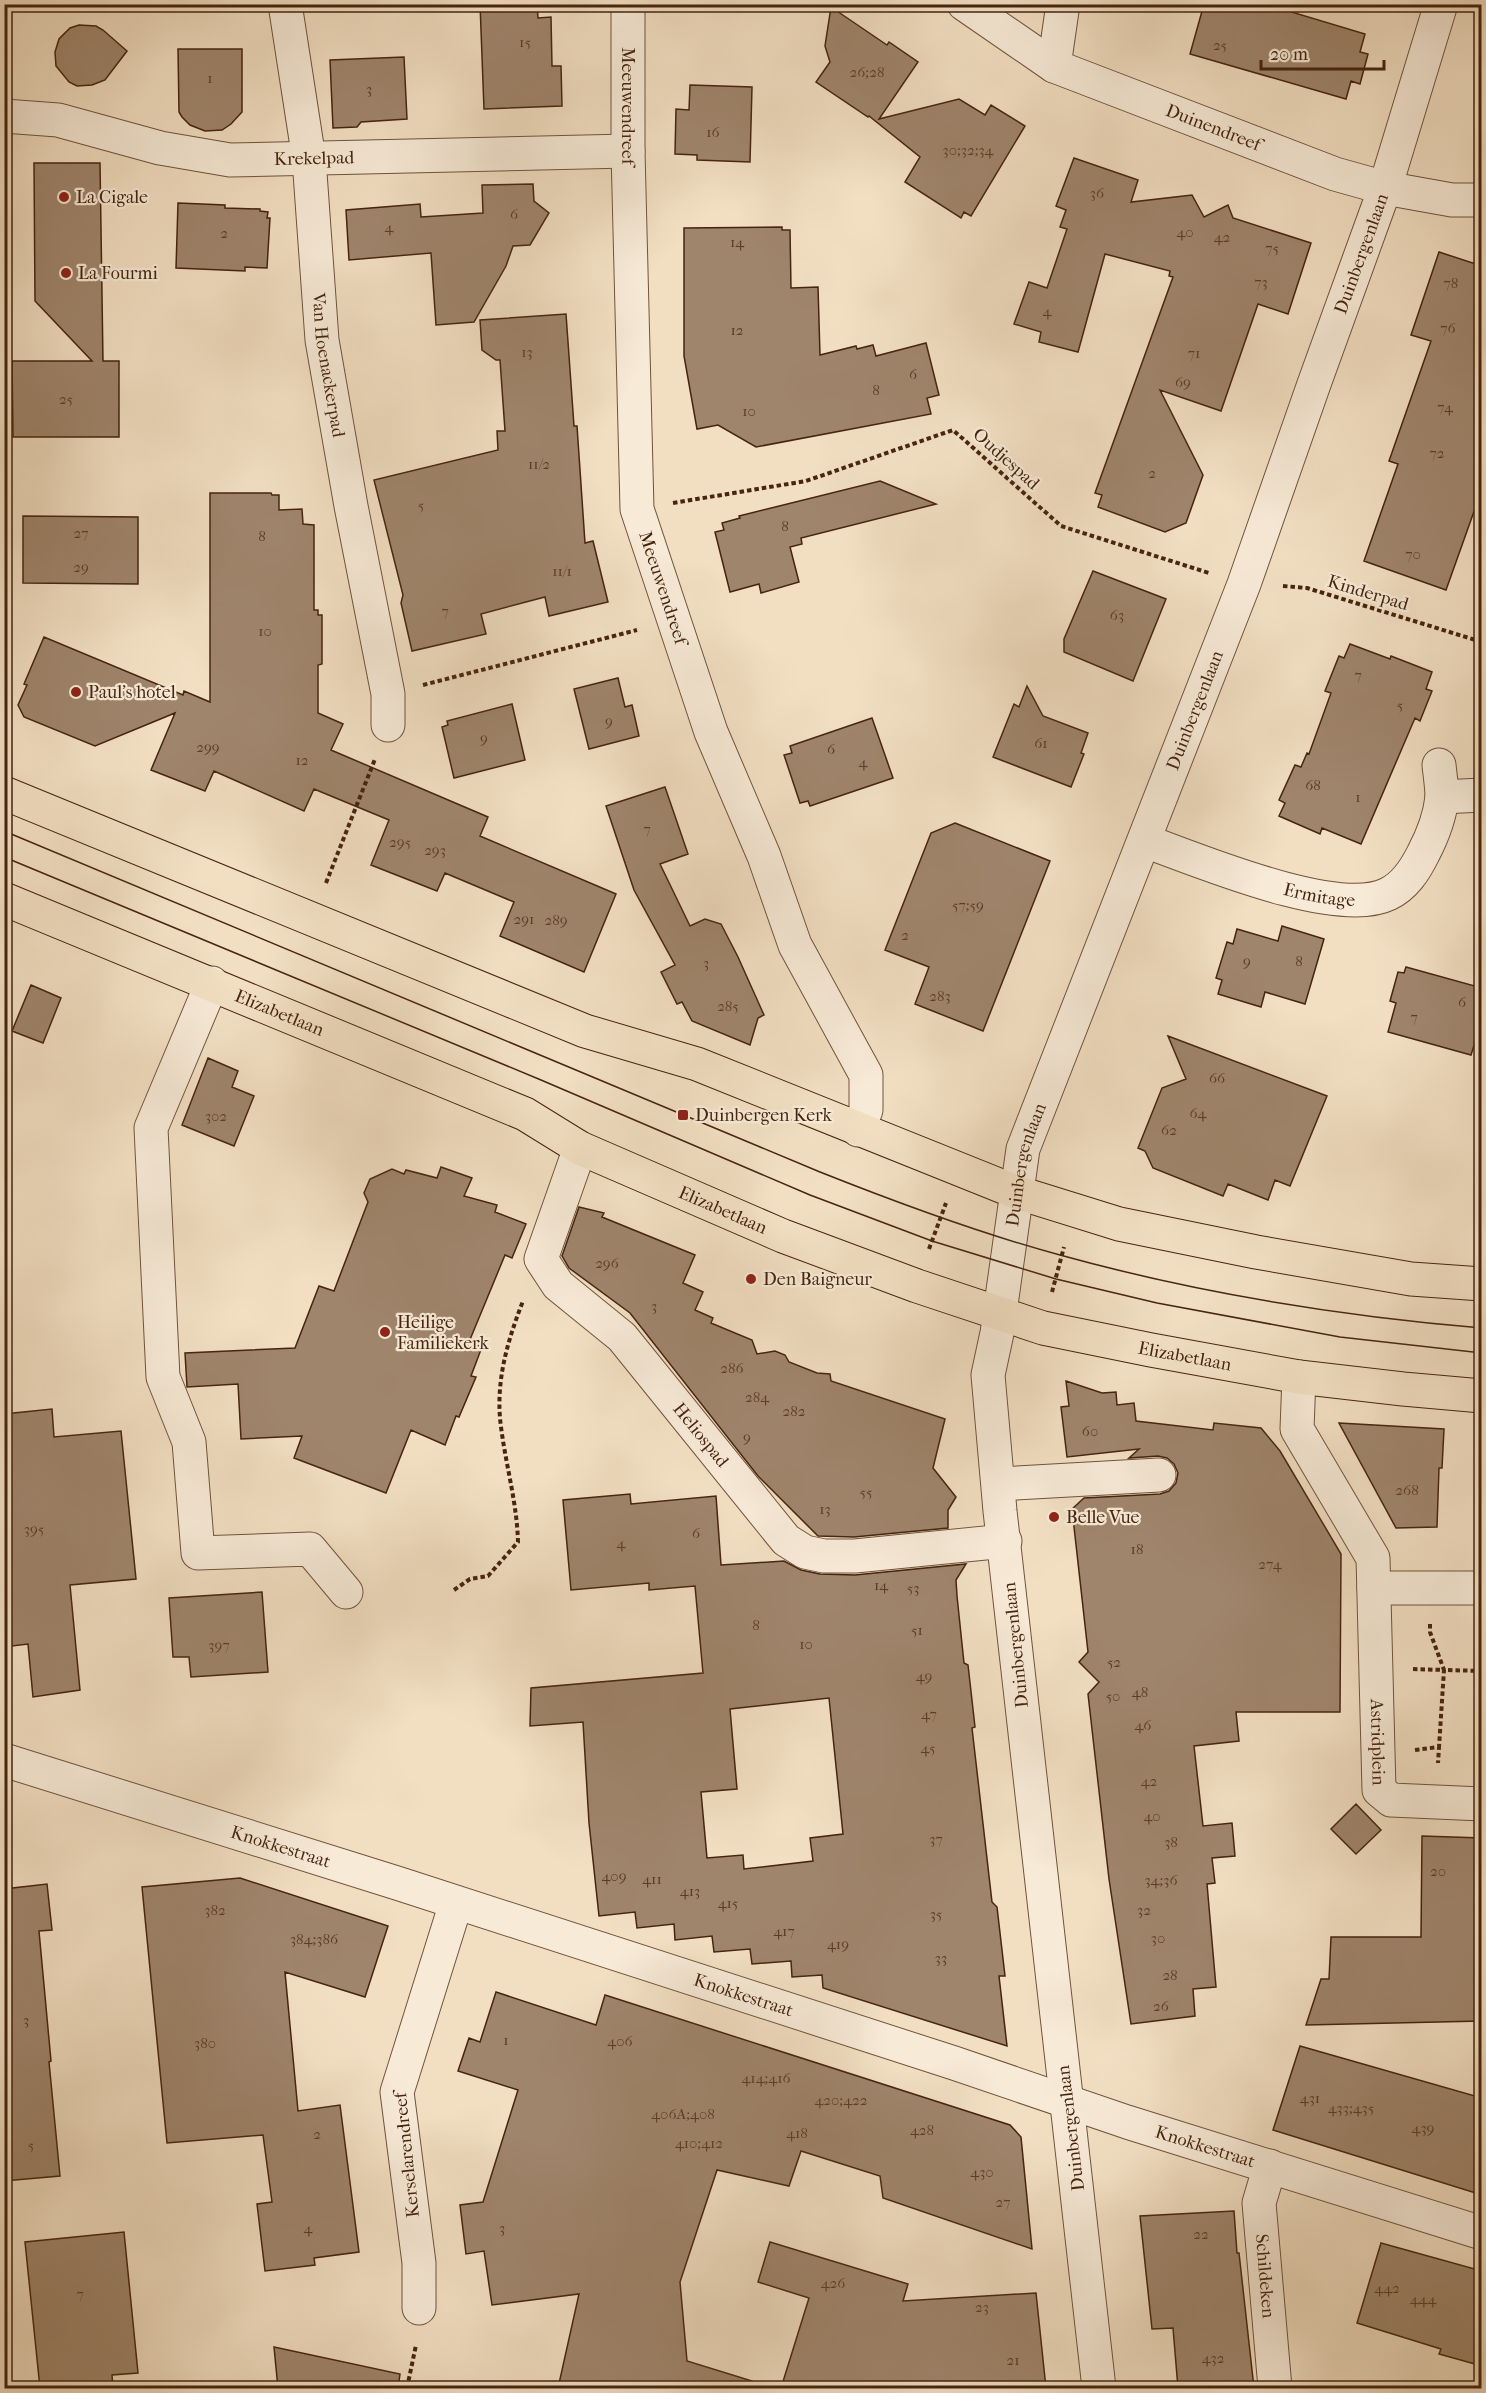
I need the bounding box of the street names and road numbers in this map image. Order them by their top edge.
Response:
street label: Meeuwendreef [617,47,639,169]
street label: Duinendreef [1163,99,1268,156]
street label: Krekelpad [274,147,355,170]
street label: Duinbergenlaan [1330,190,1393,317]
street label: Van Hoenackerpad [308,291,349,439]
street label: Oudjespad [968,424,1044,494]
street label: Meeuwendreef [635,529,693,651]
street label: Kinderpad [1325,571,1411,615]
street label: Duinbergenlaan [1162,647,1228,773]
street label: Ermitage [1281,879,1355,911]
street label: Elizabetlaan [232,985,328,1041]
street label: Duinbergenlaan [1002,1100,1051,1228]
street label: Elizabetlaan [675,1182,771,1239]
street label: Elizabetlaan [1136,1337,1234,1375]
street label: Heliospad [669,1398,733,1471]
street label: Duinbergenlaan [999,1580,1033,1709]
street label: Astridplein [1366,1698,1389,1786]
street label: Knokkestraat [228,1821,334,1872]
street label: Knokkestraat [691,1969,797,2021]
street label: Duinbergenlaan [1053,2063,1089,2192]
street label: Kerselarendreef [390,2087,424,2219]
street label: Knokkestraat [1153,2121,1258,2172]
street label: Schildeken [1251,2233,1279,2320]

